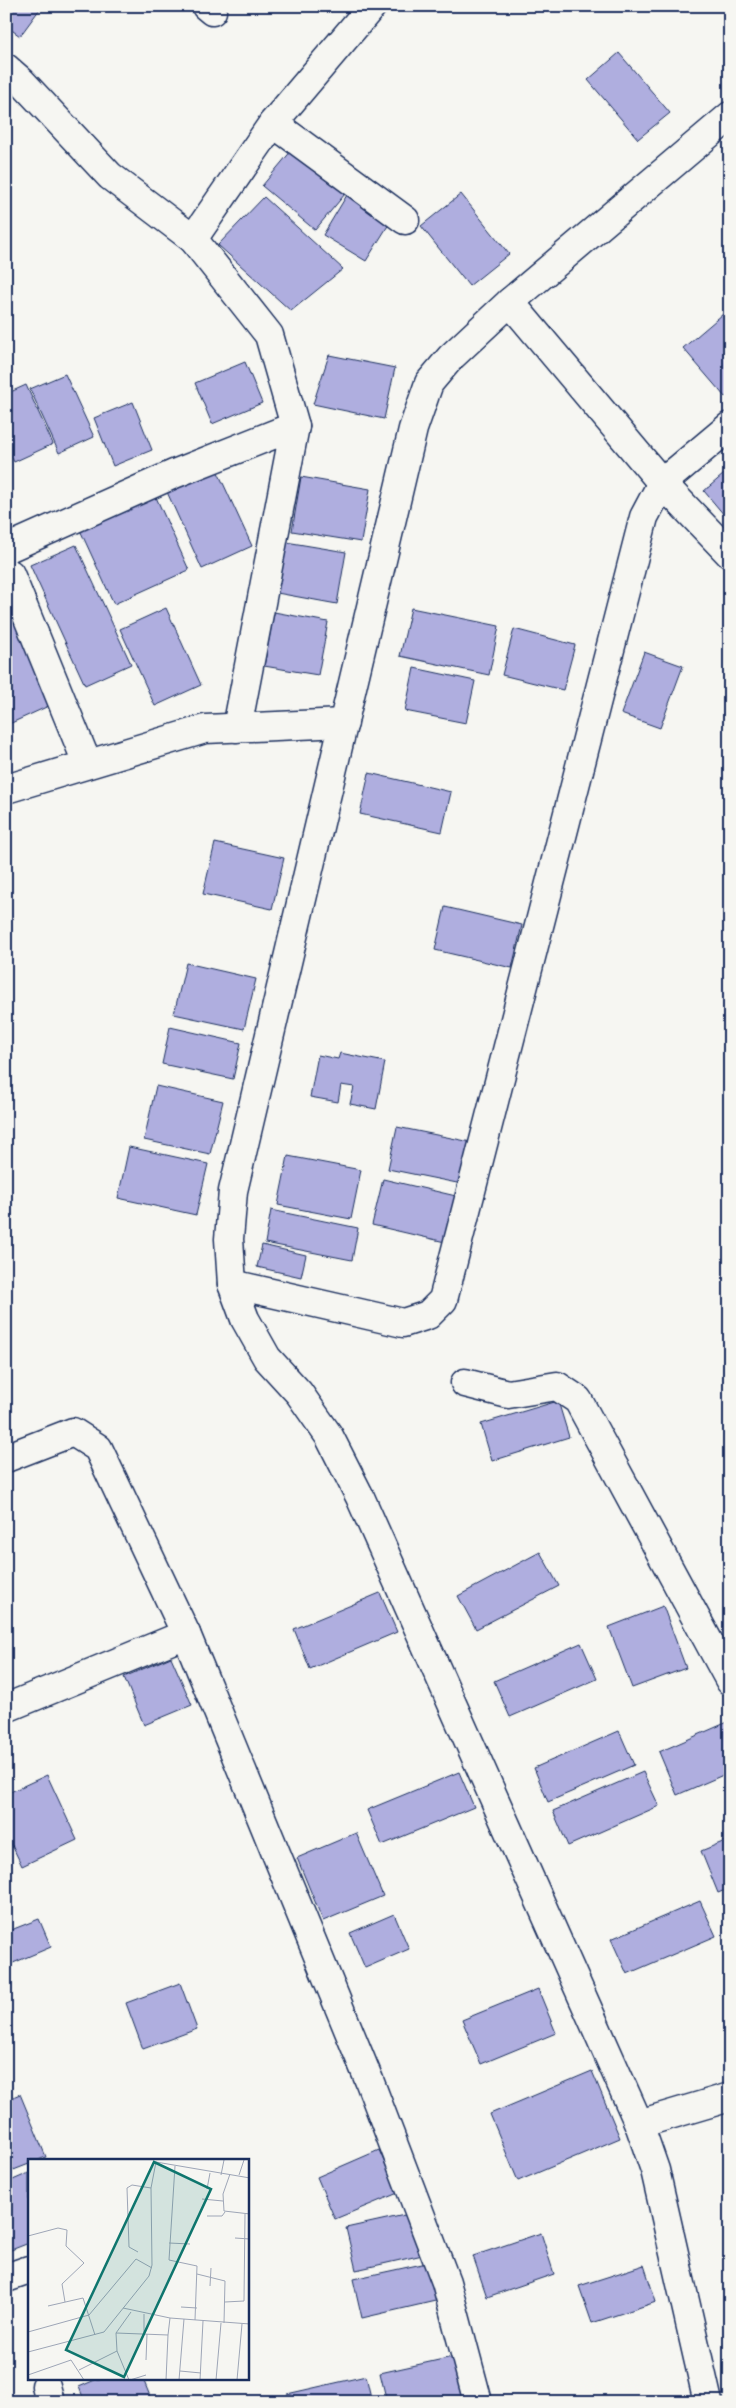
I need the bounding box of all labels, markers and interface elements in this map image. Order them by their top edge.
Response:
inset map [28,2159,249,2380]

